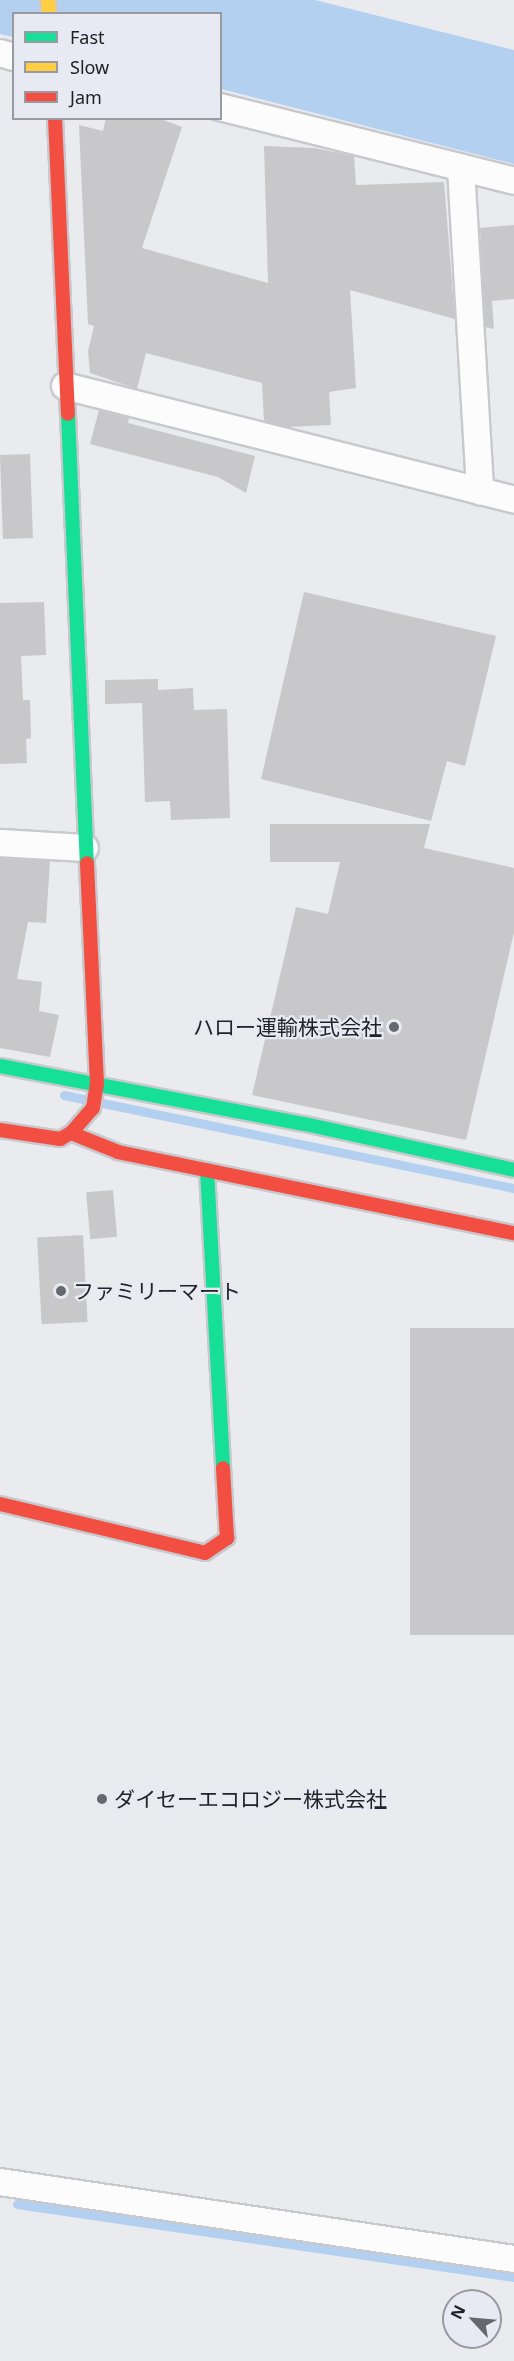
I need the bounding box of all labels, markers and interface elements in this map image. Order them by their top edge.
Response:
legend [12,12,222,120]
text: Fast [70,25,105,49]
text: Slow [70,55,109,79]
text: Jam [70,85,102,109]
place label: ハロー運輸株式会社 [193,1014,382,1040]
marker: ハロー運輸株式会社 [387,1020,401,1034]
place label: ファミリーマート [73,1278,241,1304]
marker: ファミリーマート [54,1284,68,1298]
place label: ダイセーエコロジー株式会社 [114,1786,387,1812]
marker: ダイセーエコロジー株式会社 [95,1792,109,1806]
north arrow [442,2289,502,2349]
text: N [445,2301,470,2323]

